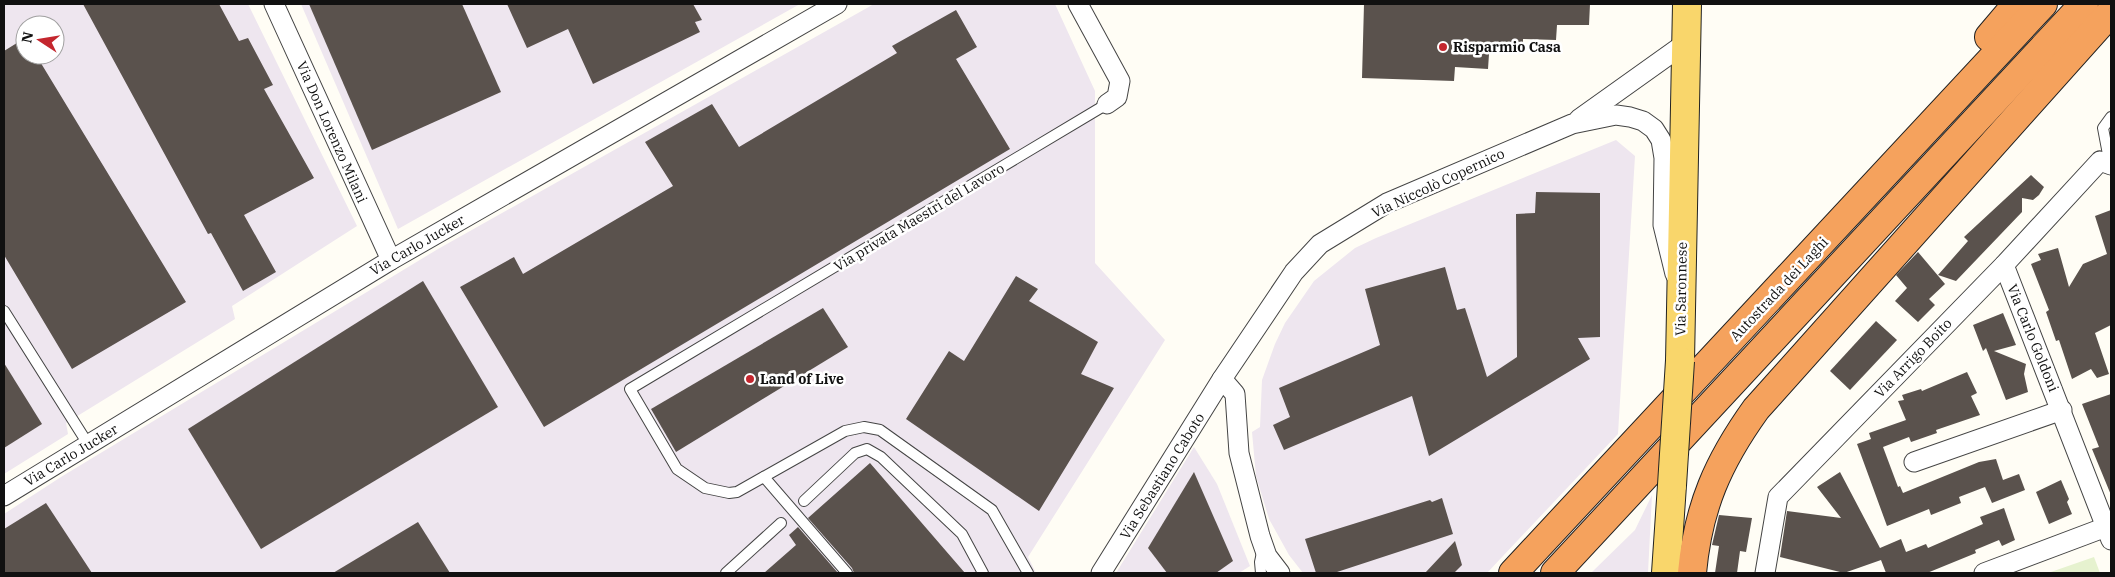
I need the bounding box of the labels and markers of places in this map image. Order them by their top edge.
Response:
place label: Risparmio Casa [1453,38,1561,56]
marker: Risparmio Casa [1437,41,1449,53]
place label: Land of Live [760,370,844,388]
marker: Land of Live [744,373,756,385]

